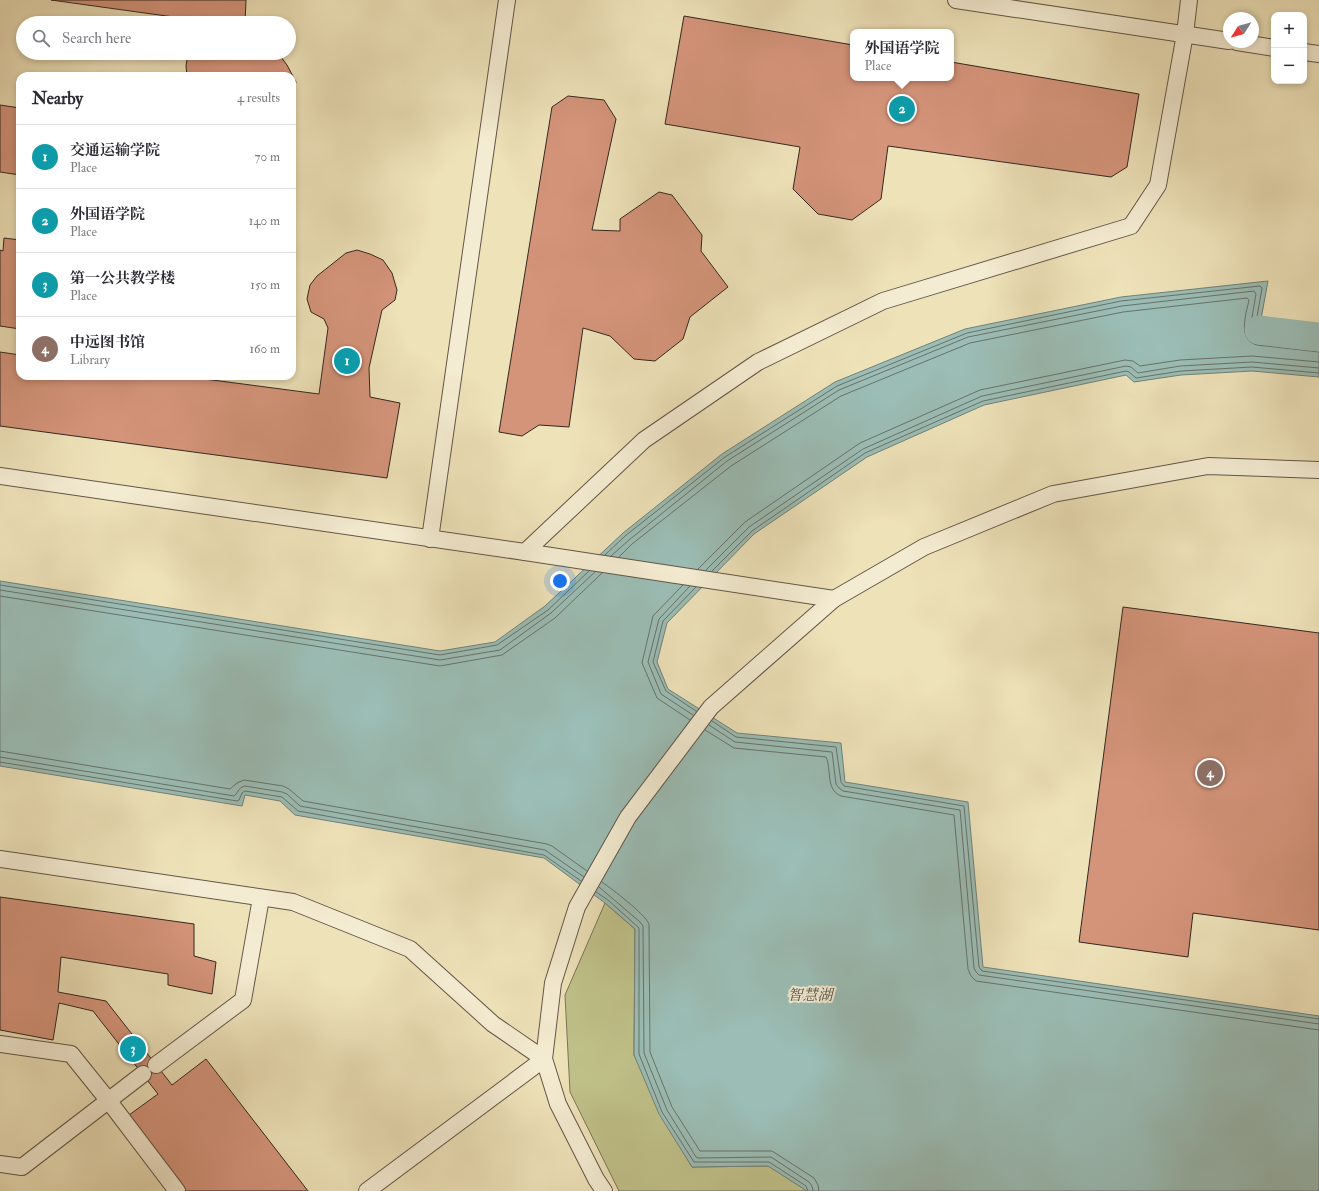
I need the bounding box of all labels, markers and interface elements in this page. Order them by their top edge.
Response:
north arrow [1223,12,1259,48]
map controls [1271,12,1307,84]
button: + [1271,12,1307,48]
search box [16,16,296,60]
icon: search [30,27,52,49]
text: Search here [62,29,131,48]
popup [850,29,954,81]
text: 外国语学院 [864,39,940,58]
button: − [1271,48,1307,84]
text: Place [864,58,891,74]
text: Nearby [32,88,83,109]
text: 4 results [237,90,280,106]
pin: 2 [889,94,915,124]
text: 交通运输学院 [70,141,160,160]
text: 1 [43,149,47,165]
text: 70 m [255,149,280,165]
text: Place [70,160,97,176]
text: 外国语学院 [70,205,145,224]
text: 2 [42,213,48,229]
text: 140 m [249,213,280,229]
text: Place [70,224,97,240]
text: 第一公共教学楼 [70,269,175,288]
text: 3 [43,277,48,293]
text: 150 m [250,277,280,293]
text: Place [70,288,97,304]
text: 中远图书馆 [70,333,145,352]
text: 4 [41,341,49,357]
text: 160 m [249,341,280,357]
pin: 1 [334,346,360,376]
text: Library [70,352,110,368]
your location [550,571,570,591]
pin: 4 [1197,758,1223,788]
water label: 智慧湖 [787,986,835,1005]
pin: 3 [120,1034,146,1064]

